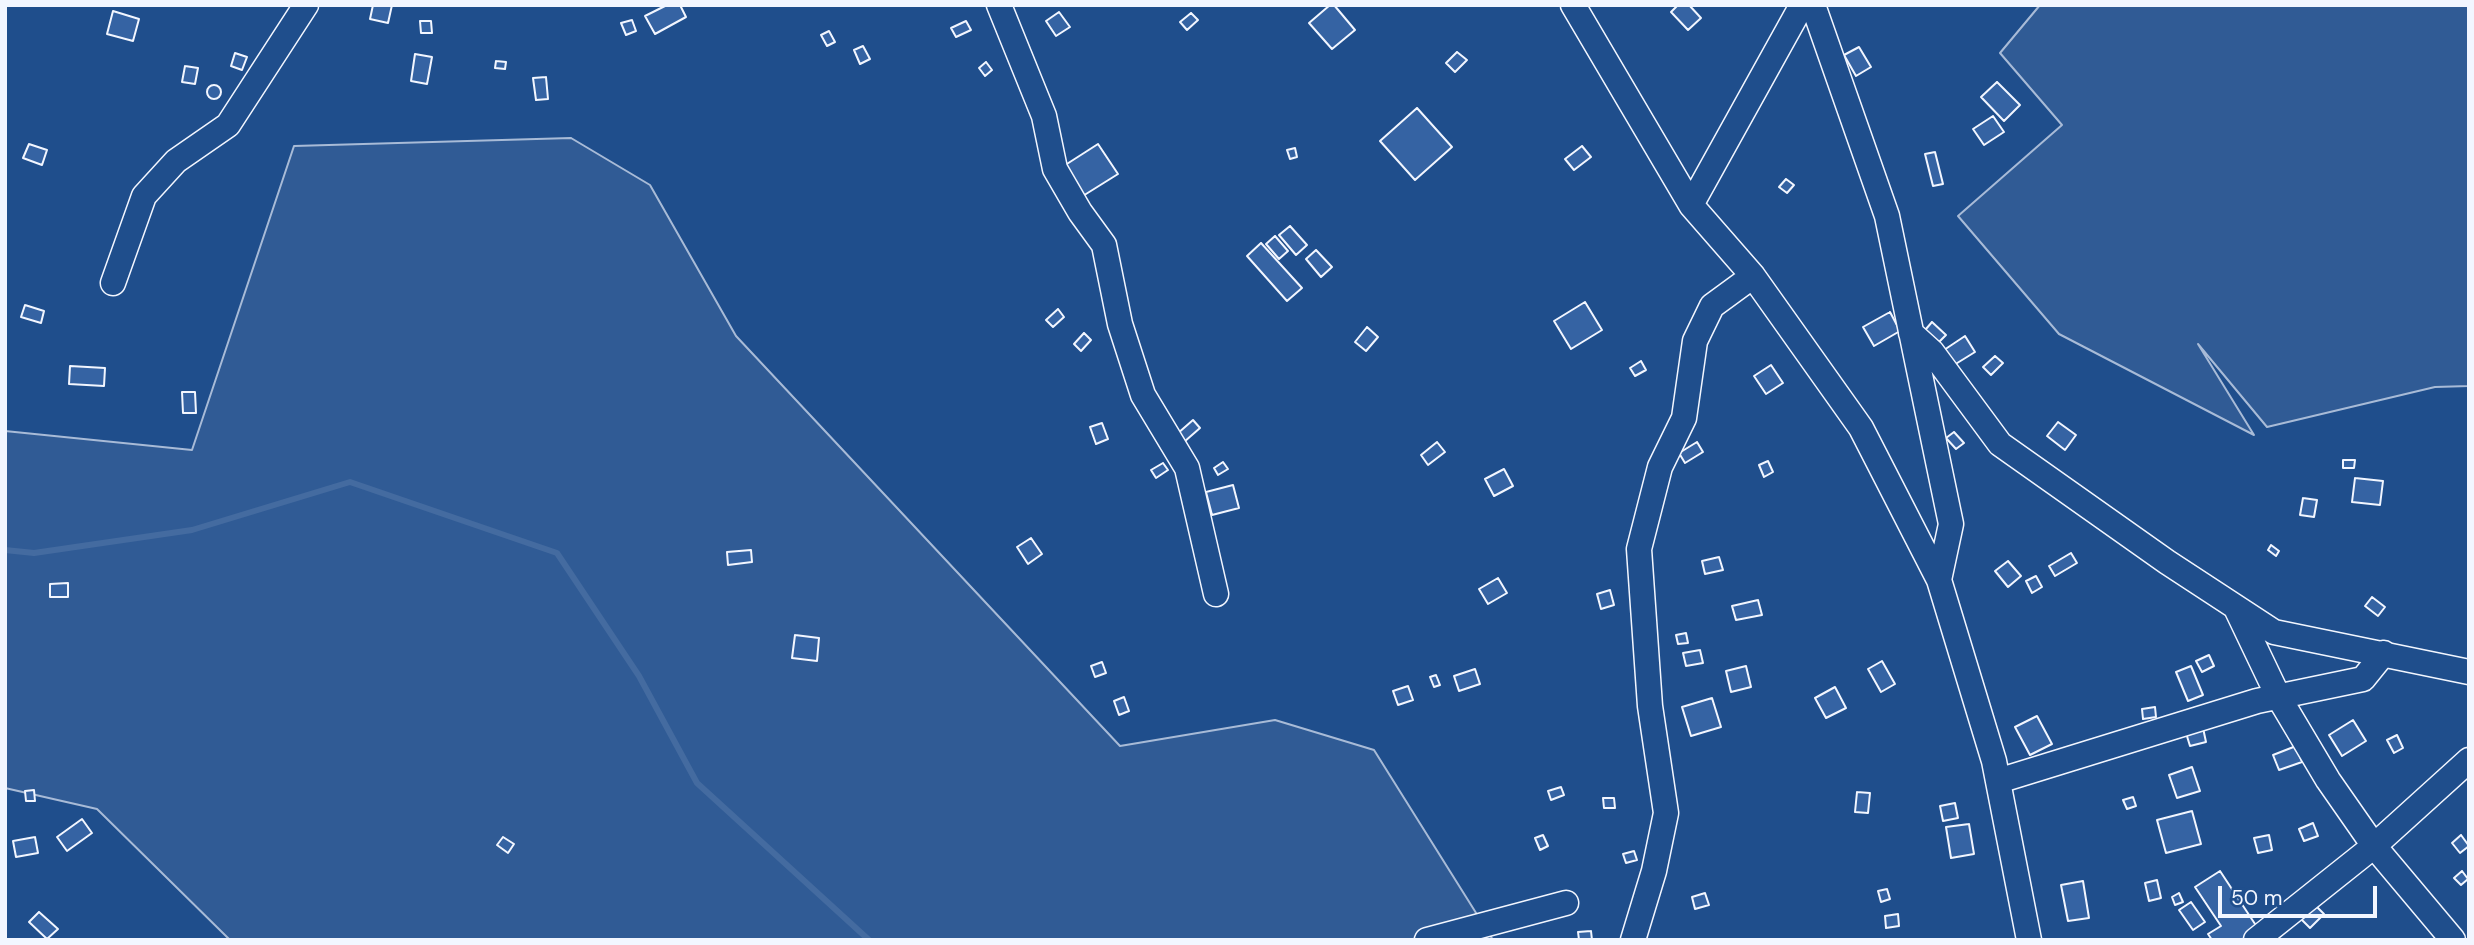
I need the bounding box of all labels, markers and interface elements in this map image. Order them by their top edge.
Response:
scale bar [2222,872,2381,916]
text: 50 m [2231,884,2282,912]

